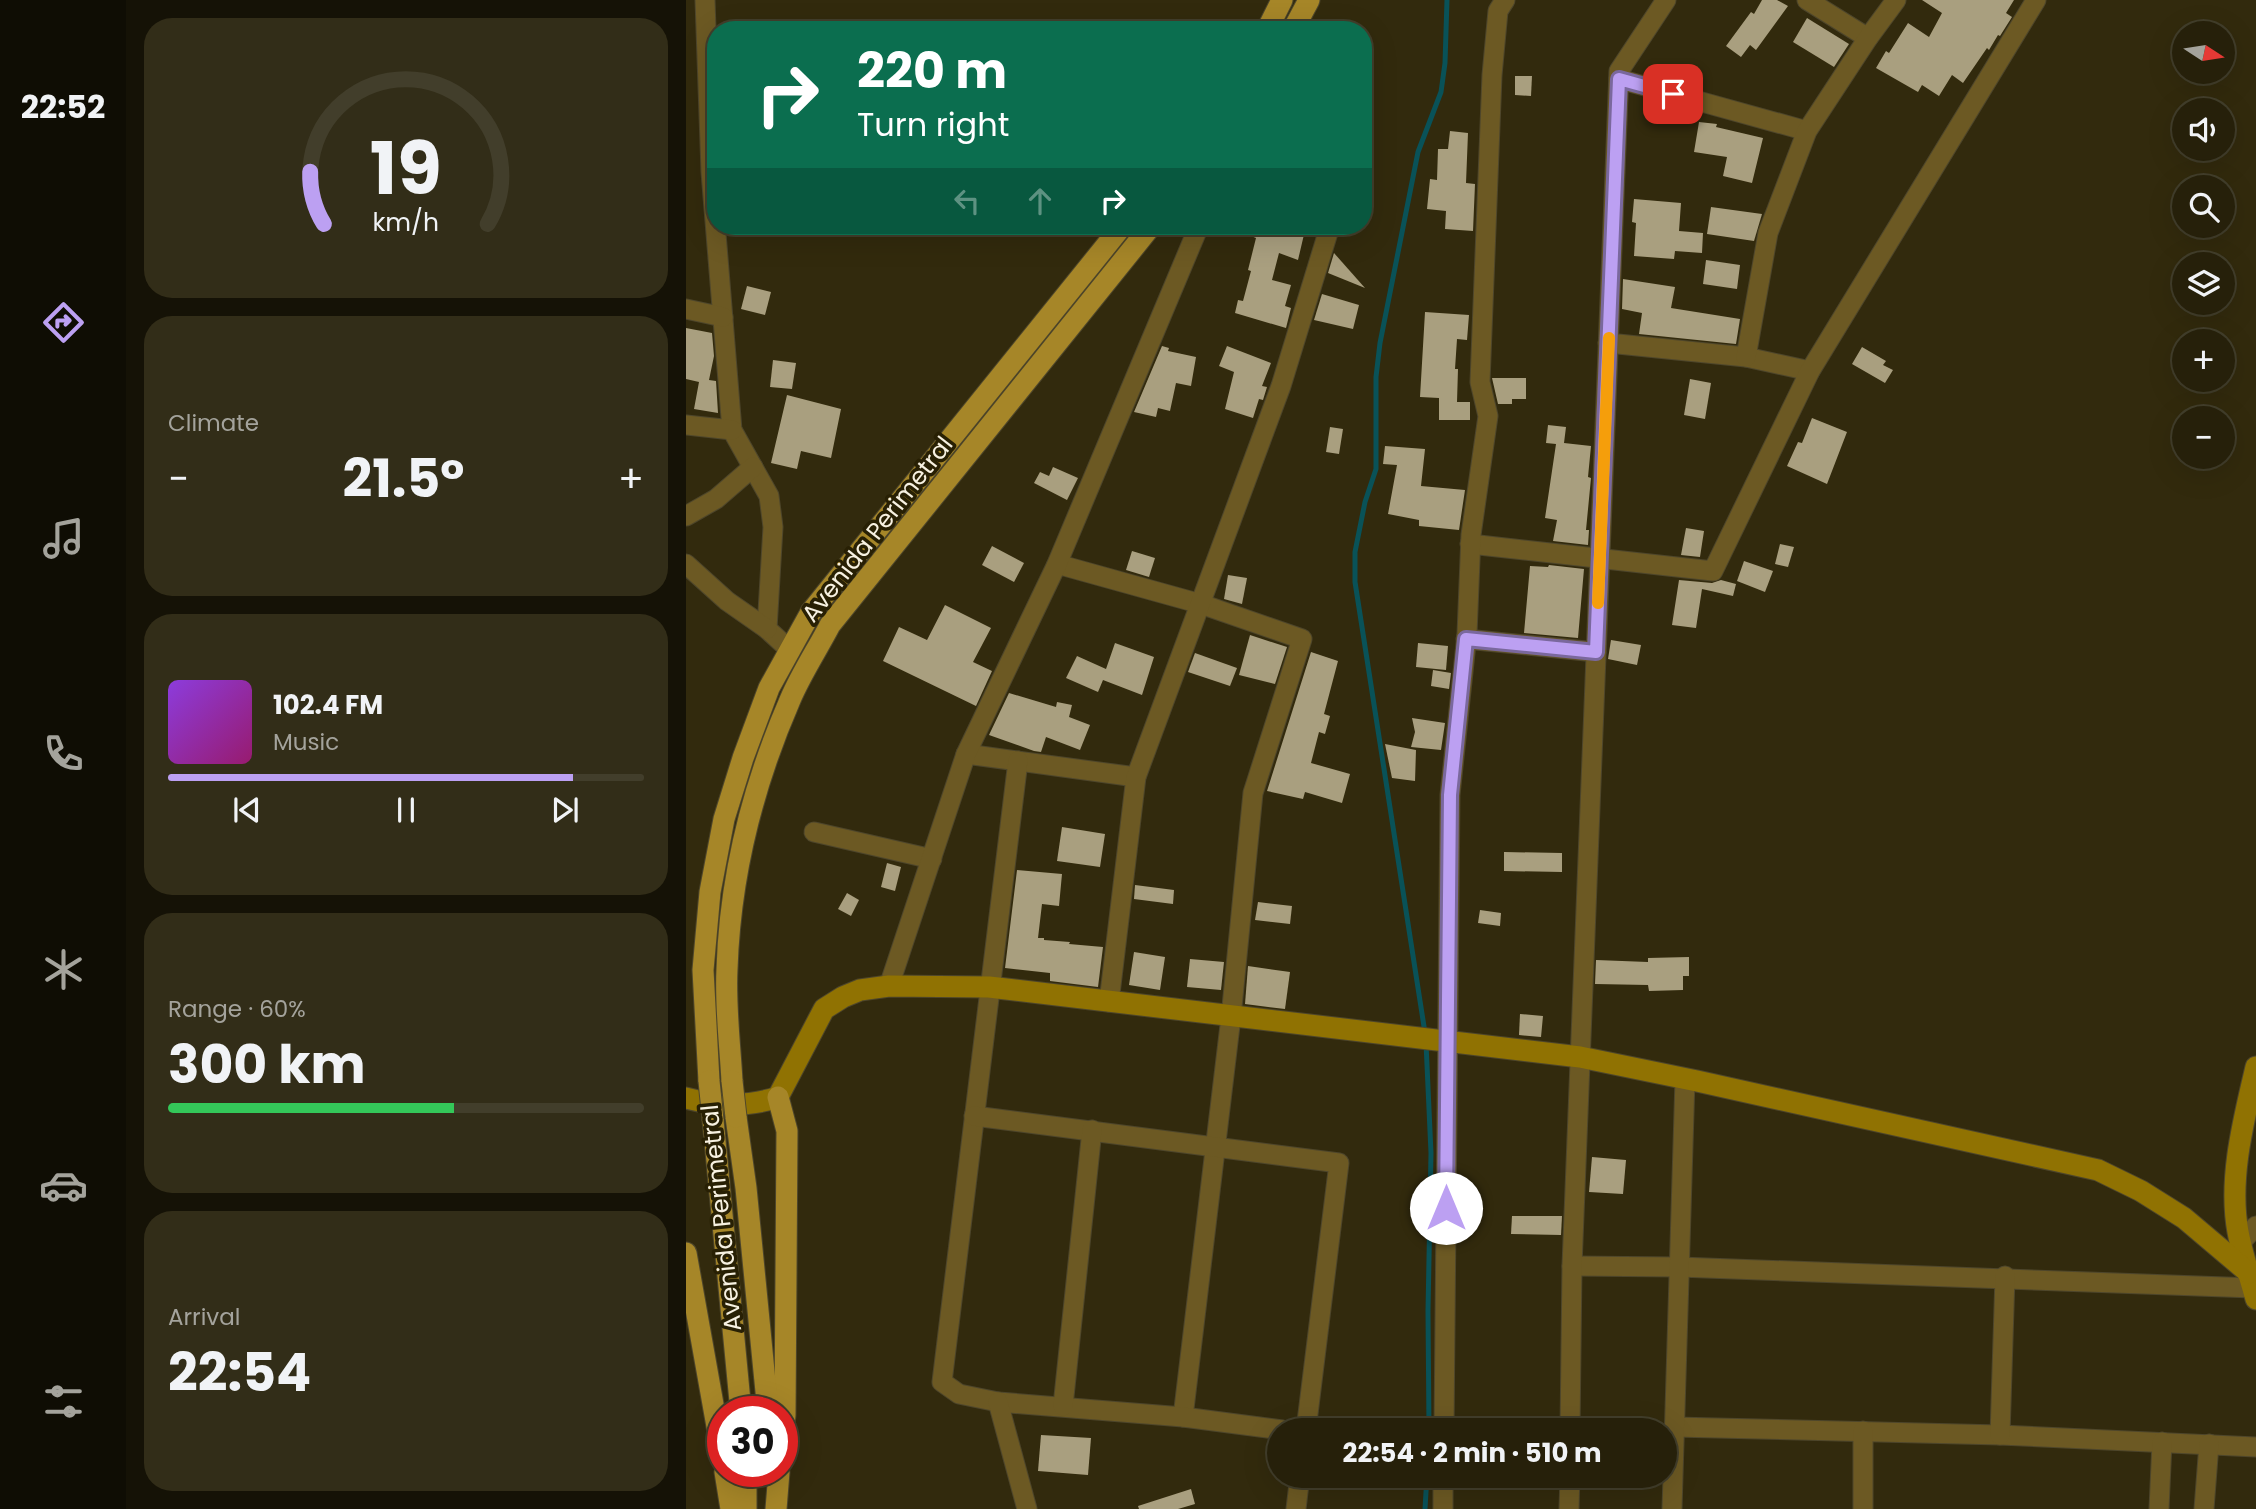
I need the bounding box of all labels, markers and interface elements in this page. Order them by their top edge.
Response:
north arrow [2172,21,2235,84]
map controls [2172,21,2235,469]
text: 220 m [857,37,1007,105]
icon: right [742,49,833,140]
pin [1643,64,1703,124]
icon: arrive [1654,75,1692,113]
text: 22:52 [21,84,105,129]
button: sound [2172,98,2235,161]
text: Turn right [857,102,1009,147]
text: 19 [370,118,442,219]
button: search [2172,175,2235,238]
icon: left [948,182,986,220]
icon: ahead [1021,182,1059,220]
icon: right [1094,182,1132,220]
text: km/h [373,205,439,240]
button: layers [2172,252,2235,315]
icon: directions [39,298,88,347]
button: + [2172,329,2235,392]
button: − [2172,406,2235,469]
text: Climate [168,407,259,439]
street label: Avenida Perimetral [794,429,960,629]
text: 21.5° [343,442,464,515]
text: − [168,452,189,505]
text: + [618,452,644,505]
icon: music [39,514,88,563]
text: 102.4 FM [273,687,383,723]
text: Music [273,726,339,758]
icon: phone [39,729,88,778]
icon: previous [228,791,266,829]
icon: pause [387,791,425,829]
icon: next [546,791,584,829]
icon: climate [39,945,88,994]
text: Range · 60% [168,993,306,1025]
text: 300 km [168,1028,366,1101]
street label: Avenida Perimetral [693,1103,749,1333]
icon: car [39,1161,88,1210]
position arrow [1409,1171,1483,1245]
text: Arrival [168,1301,240,1333]
text: 22:54 [168,1336,311,1409]
icon: filters [39,1377,88,1426]
speed limit sign: 30 [707,1396,798,1487]
text: 22:54 · 2 min · 510 m [1343,1435,1601,1471]

